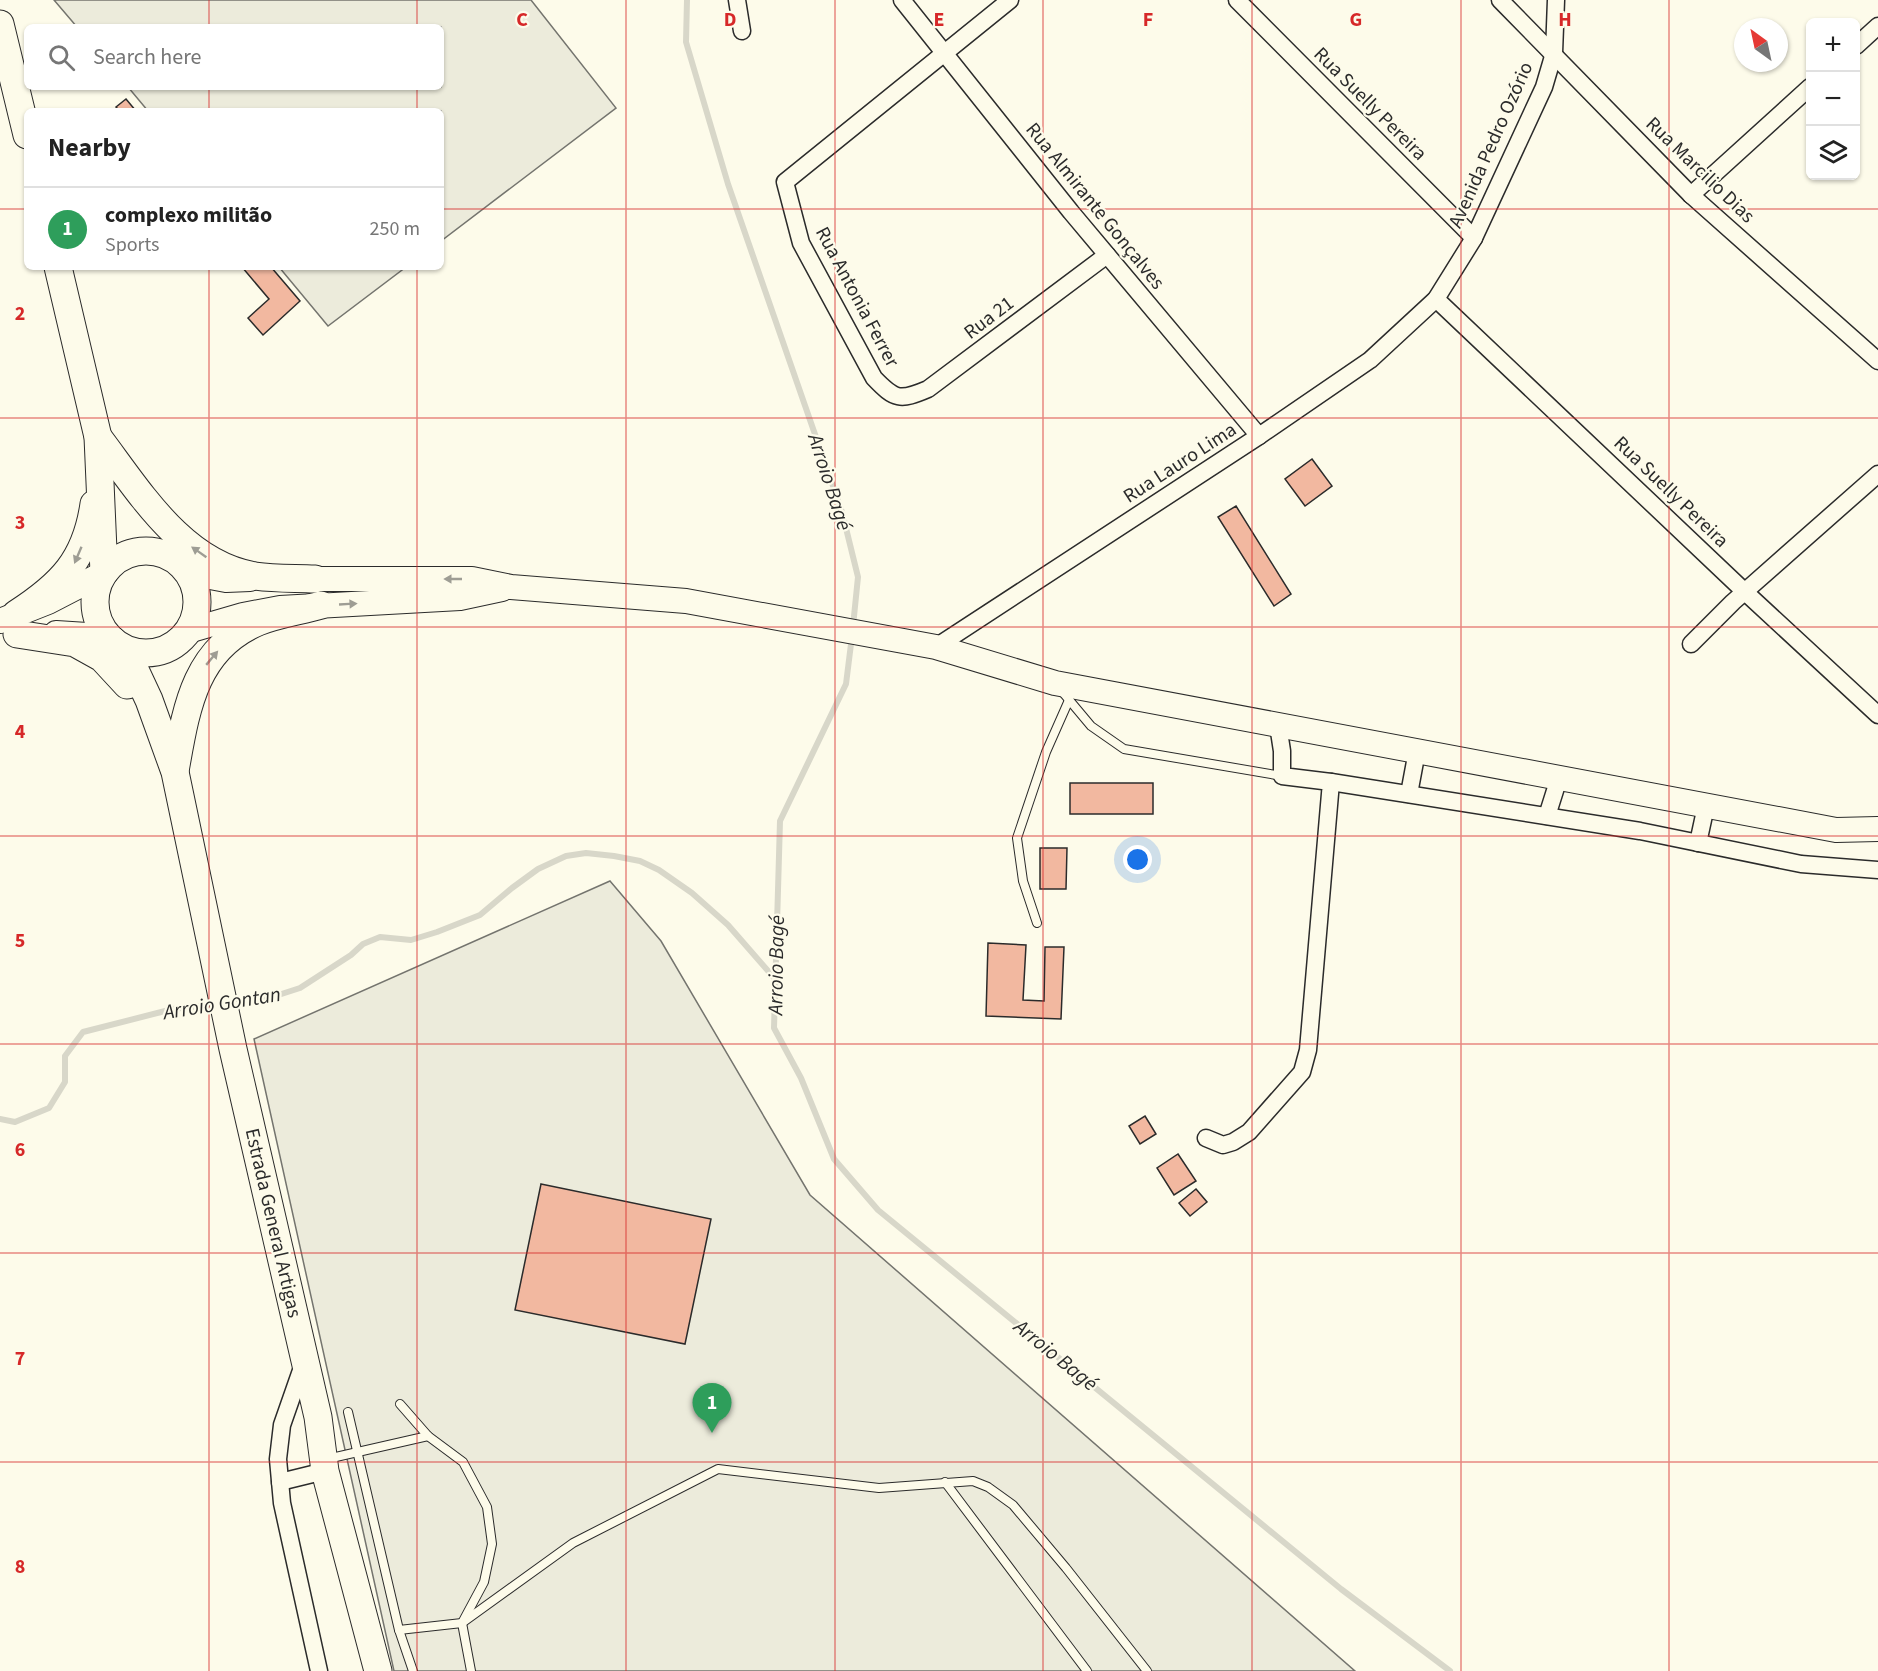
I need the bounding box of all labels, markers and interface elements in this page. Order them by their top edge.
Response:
text: C [516,6,528,34]
text: D [724,6,736,34]
text: E [934,6,944,34]
text: F [1143,6,1153,34]
text: G [1350,6,1362,34]
text: H [1558,6,1572,34]
north arrow [1734,18,1788,72]
map controls [1806,18,1860,180]
button: + [1806,18,1860,72]
search box [24,24,444,90]
icon: search [45,41,78,74]
text: Search here [93,41,201,73]
street label: Rua Suelly Pereira [1307,41,1433,167]
street label: Avenida Pedro Ozório [1442,57,1540,233]
button: − [1806,72,1860,126]
street label: Rua Marcilio Dias [1639,111,1761,229]
street label: Rua Almirante Gonçalves [1019,117,1171,295]
button: layers [1806,126,1860,180]
text: Nearby [48,129,131,166]
text: complexo militão [105,199,272,231]
text: 1 [62,215,73,243]
text: 250 m [370,215,420,243]
street label: Rua Antonia Ferrer [808,222,906,372]
text: Sports [105,231,160,259]
street label: Rua 21 [958,290,1020,346]
text: 2 [15,300,25,328]
street label: Rua Lauro Lima [1118,416,1242,510]
water label: Arroio Bagé [800,428,860,535]
street label: Rua Suelly Pereira [1607,430,1735,554]
text: 3 [15,509,25,537]
one-way arrow [73,546,82,563]
one-way arrow [192,546,208,558]
one-way arrow [443,574,462,584]
one-way arrow [339,599,358,608]
one-way arrow [205,651,218,666]
text: 4 [15,718,26,746]
your location [1123,845,1152,874]
water label: Arroio Bagé [760,914,792,1017]
text: 5 [15,927,25,955]
water label: Arroio Gontan [159,979,283,1027]
street label: Estrada General Artigas [238,1126,308,1320]
text: 6 [15,1136,25,1164]
water label: Arroio Bagé [1006,1311,1105,1399]
text: 7 [15,1345,25,1373]
pin: 1 [692,1384,732,1433]
text: 8 [15,1553,25,1581]

